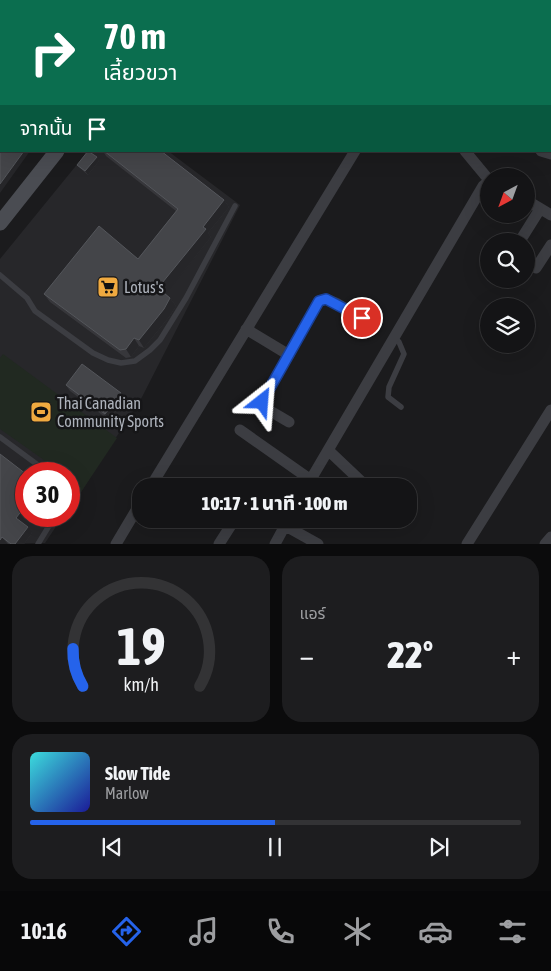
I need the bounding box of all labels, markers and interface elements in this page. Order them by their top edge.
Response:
text: 70 m [103,16,166,56]
icon: right [20,20,85,85]
text: เลี้ยวขวา [103,59,178,85]
icon: arrive [83,115,111,143]
text: จากนั้น [20,117,73,139]
north arrow [480,168,535,222]
map controls [480,168,535,353]
button: search [480,233,535,288]
supermarket icon: Lotus's [96,275,120,299]
place label: Lotus's [124,278,164,296]
pin [341,297,383,339]
button: layers [480,298,535,353]
icon: arrive [348,304,376,332]
position arrow [235,375,287,427]
place label: Thai Canadian Community Sports [57,394,164,431]
sports icon: Thai Canadian Community Sports [29,400,53,424]
speed limit sign: 30 [15,462,80,527]
text: 10:17 · 1 นาที · 100 m [202,492,347,514]
text: แอร์ [300,604,325,622]
text: 19 [116,616,165,676]
text: 22° [387,633,433,676]
text: − [300,639,314,671]
text: + [506,639,521,671]
text: km/h [123,674,158,695]
text: Slow Tide [105,762,170,784]
text: Marlow [105,784,149,802]
icon: previous [98,833,126,861]
icon: pause [261,833,289,861]
icon: next [425,833,453,861]
icon: directions [109,914,144,949]
icon: music [186,914,221,949]
icon: phone [263,914,298,949]
icon: climate [340,914,375,949]
icon: car [418,914,453,949]
icon: filters [495,914,530,949]
text: 10:16 [21,918,67,944]

